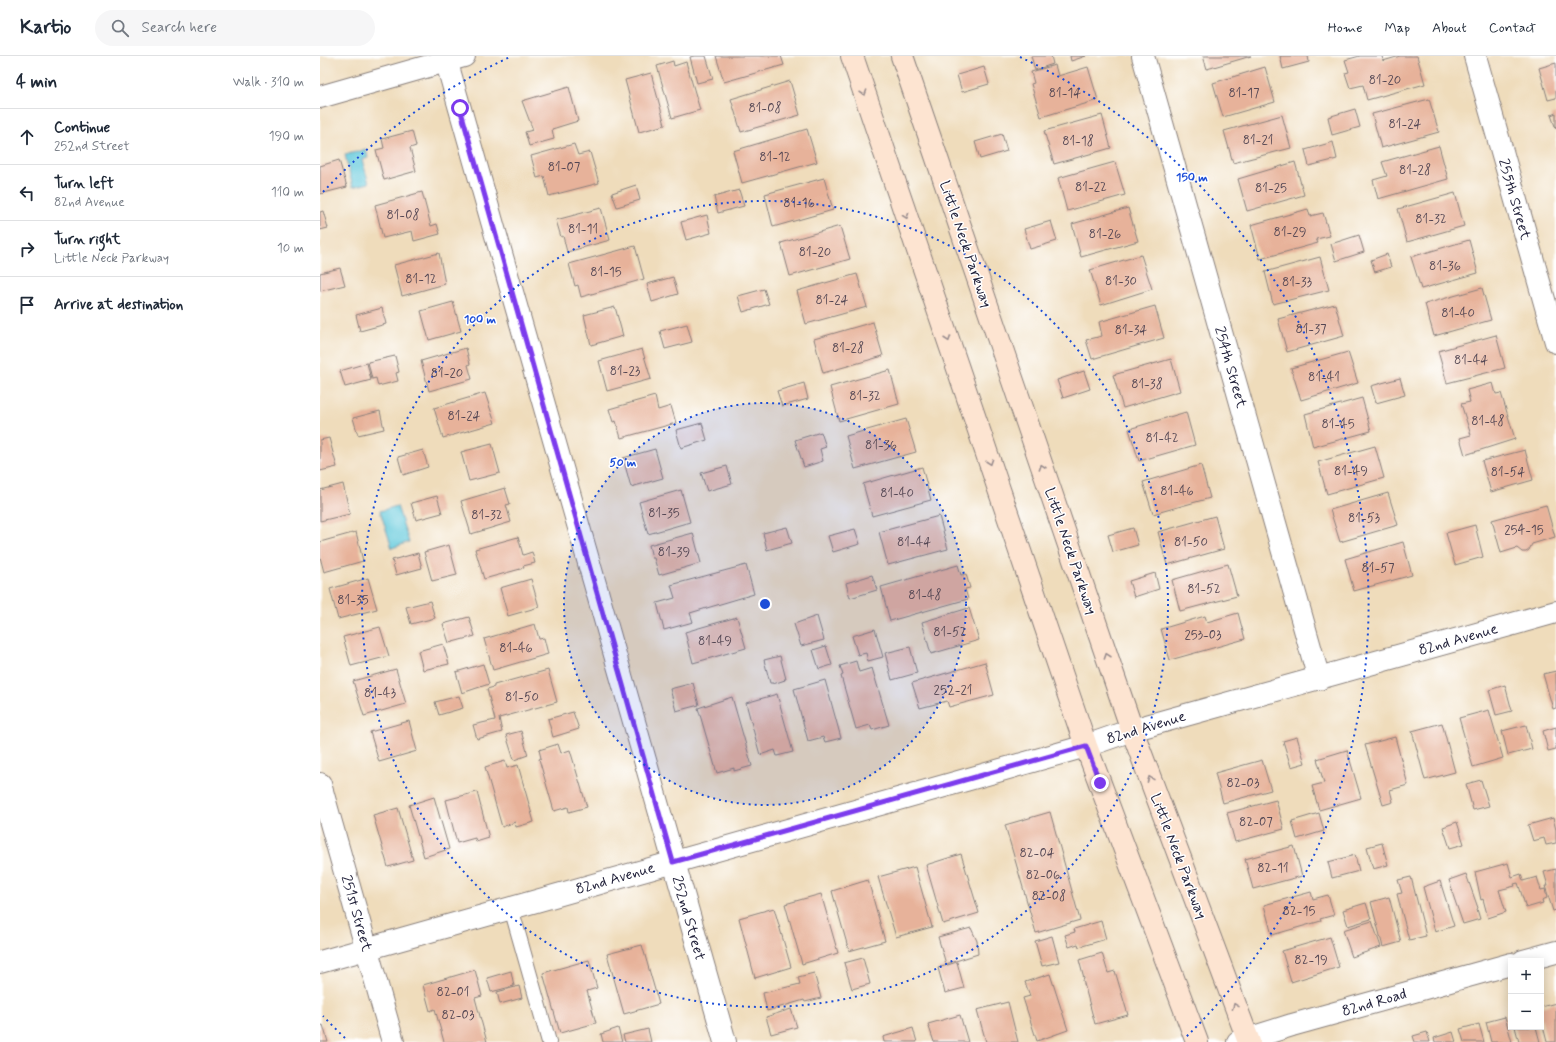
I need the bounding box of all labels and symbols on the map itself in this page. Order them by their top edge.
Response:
house number: 81-20 [1369,72,1401,89]
house number: 81-14 [1049,85,1081,102]
house number: 81-17 [1228,85,1260,102]
one-way arrow [859,89,868,96]
route start [451,99,469,117]
house number: 81-08 [748,100,782,117]
house number: 81-24 [1388,116,1422,133]
house number: 81-21 [1243,132,1273,149]
house number: 81-18 [1062,133,1094,150]
house number: 81-12 [759,149,791,166]
street label: 255th Street [1493,156,1535,242]
house number: 81-07 [548,159,581,176]
house number: 81-28 [1399,162,1431,179]
text: 150 m [1176,170,1208,186]
street label: Little Neck Parkway [934,178,996,310]
house number: 81-22 [1075,179,1107,196]
house number: 81-25 [1255,180,1287,197]
house number: 81-16 [783,195,815,212]
house number: 81-08 [386,207,420,224]
house number: 81-32 [1415,211,1447,228]
one-way arrow [901,212,910,219]
house number: 81-11 [568,221,598,238]
house number: 81-29 [1274,224,1306,241]
house number: 81-26 [1089,226,1121,243]
house number: 81-20 [799,244,831,261]
house number: 81-36 [1429,258,1461,275]
house number: 81-15 [590,264,622,281]
house number: 81-12 [405,271,437,288]
house number: 81-30 [1105,273,1137,290]
house number: 81-33 [1282,274,1313,291]
house number: 81-24 [815,292,849,309]
house number: 81-40 [1441,305,1475,322]
text: 100 m [464,312,497,328]
house number: 81-37 [1295,321,1327,338]
house number: 81-34 [1115,322,1147,339]
street label: 254th Street [1209,324,1251,410]
one-way arrow [943,335,952,342]
house number: 81-28 [832,340,864,357]
house number: 81-44 [1454,352,1488,369]
house number: 81-23 [610,363,641,380]
house number: 81-20 [431,365,463,382]
house number: 81-41 [1308,369,1340,386]
house number: 81-38 [1131,376,1163,393]
house number: 81-32 [849,388,881,405]
house number: 81-24 [447,408,481,425]
house number: 81-48 [1471,413,1505,430]
house number: 81-45 [1321,416,1355,433]
house number: 81-42 [1145,430,1179,447]
house number: 81-36 [865,437,897,454]
text: 50 m [610,455,637,471]
one-way arrow [985,459,993,466]
house number: 81-49 [1334,463,1368,480]
one-way arrow [1039,464,1047,471]
house number: 81-54 [1491,464,1525,481]
house number: 81-46 [1160,483,1194,500]
house number: 81-40 [880,485,914,502]
street label: Little Neck Parkway [1039,485,1101,617]
house number: 81-35 [648,505,680,522]
house number: 81-32 [471,507,503,524]
house number: 81-53 [1348,510,1381,527]
house number: 254-15 [1504,522,1544,539]
house number: 81-44 [897,534,931,551]
house number: 81-50 [1174,534,1208,551]
house number: 81-39 [658,544,690,561]
house number: 81-57 [1361,560,1395,577]
house number: 81-52 [1187,581,1221,598]
house number: 81-48 [908,587,942,604]
house number: 81-35 [337,592,369,609]
centre of rings [758,597,772,611]
street label: 82nd Avenue [1416,619,1500,661]
house number: 81-52 [933,624,967,641]
house number: 253-03 [1184,627,1222,644]
house number: 81-49 [698,633,732,650]
house number: 81-46 [499,640,533,657]
one-way arrow [1103,653,1112,660]
house number: 252-21 [934,682,972,699]
house number: 81-43 [364,685,396,702]
house number: 81-50 [505,689,539,706]
street label: 82nd Avenue [1104,706,1188,749]
route end [1091,774,1109,792]
house number: 82-03 [1227,775,1260,792]
one-way arrow [1147,776,1155,783]
street label: Little Neck Parkway [1145,791,1211,922]
house number: 82-07 [1239,814,1273,831]
house number: 82-04 [1019,845,1055,862]
street label: 82nd Avenue [573,858,657,900]
house number: 82-11 [1257,860,1289,877]
house number: 82-06 [1026,867,1060,884]
street label: 251st Street [336,873,377,954]
street label: 252nd Street [666,874,710,963]
house number: 82-08 [1032,888,1066,905]
house number: 82-15 [1283,903,1315,920]
house number: 82-19 [1294,952,1328,969]
house number: 82-01 [437,984,469,1001]
street label: 82nd Road [1340,984,1409,1022]
one-way arrow [1232,1002,1240,1009]
house number: 82-03 [442,1007,475,1024]

